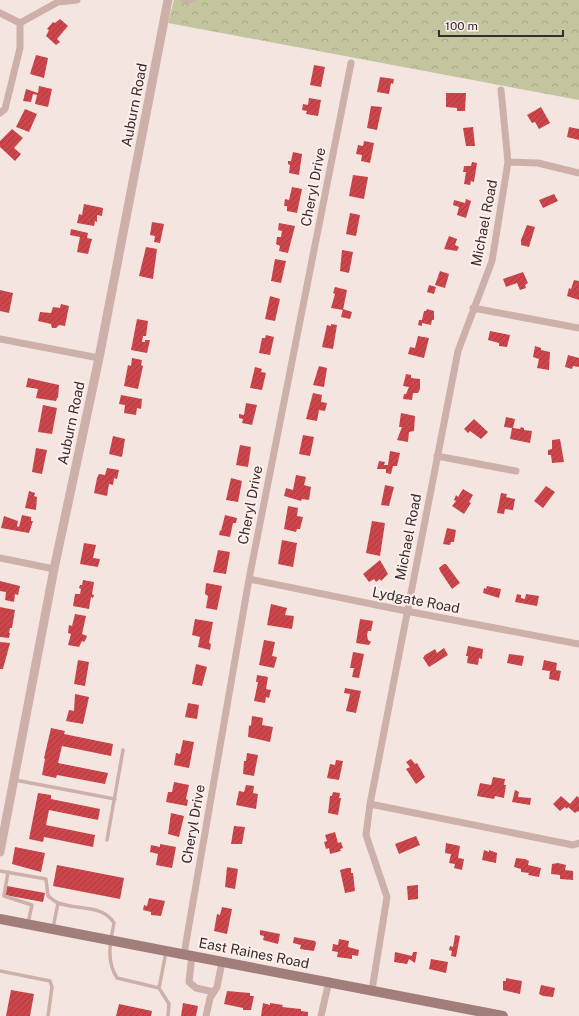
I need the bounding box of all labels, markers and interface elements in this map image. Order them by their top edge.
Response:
scale bar [439,12,563,38]
text: 100 m [445,19,478,33]
street label: Auburn Road [118,62,150,148]
street label: Cheryl Drive [298,146,328,228]
street label: Michael Road [468,178,500,268]
street label: Auburn Road [54,380,88,466]
street label: Cheryl Drive [235,464,265,546]
street label: Michael Road [392,492,424,582]
street label: Lydgate Road [371,584,461,616]
street label: Cheryl Drive [178,783,208,865]
street label: East Raines Road [197,934,311,972]

